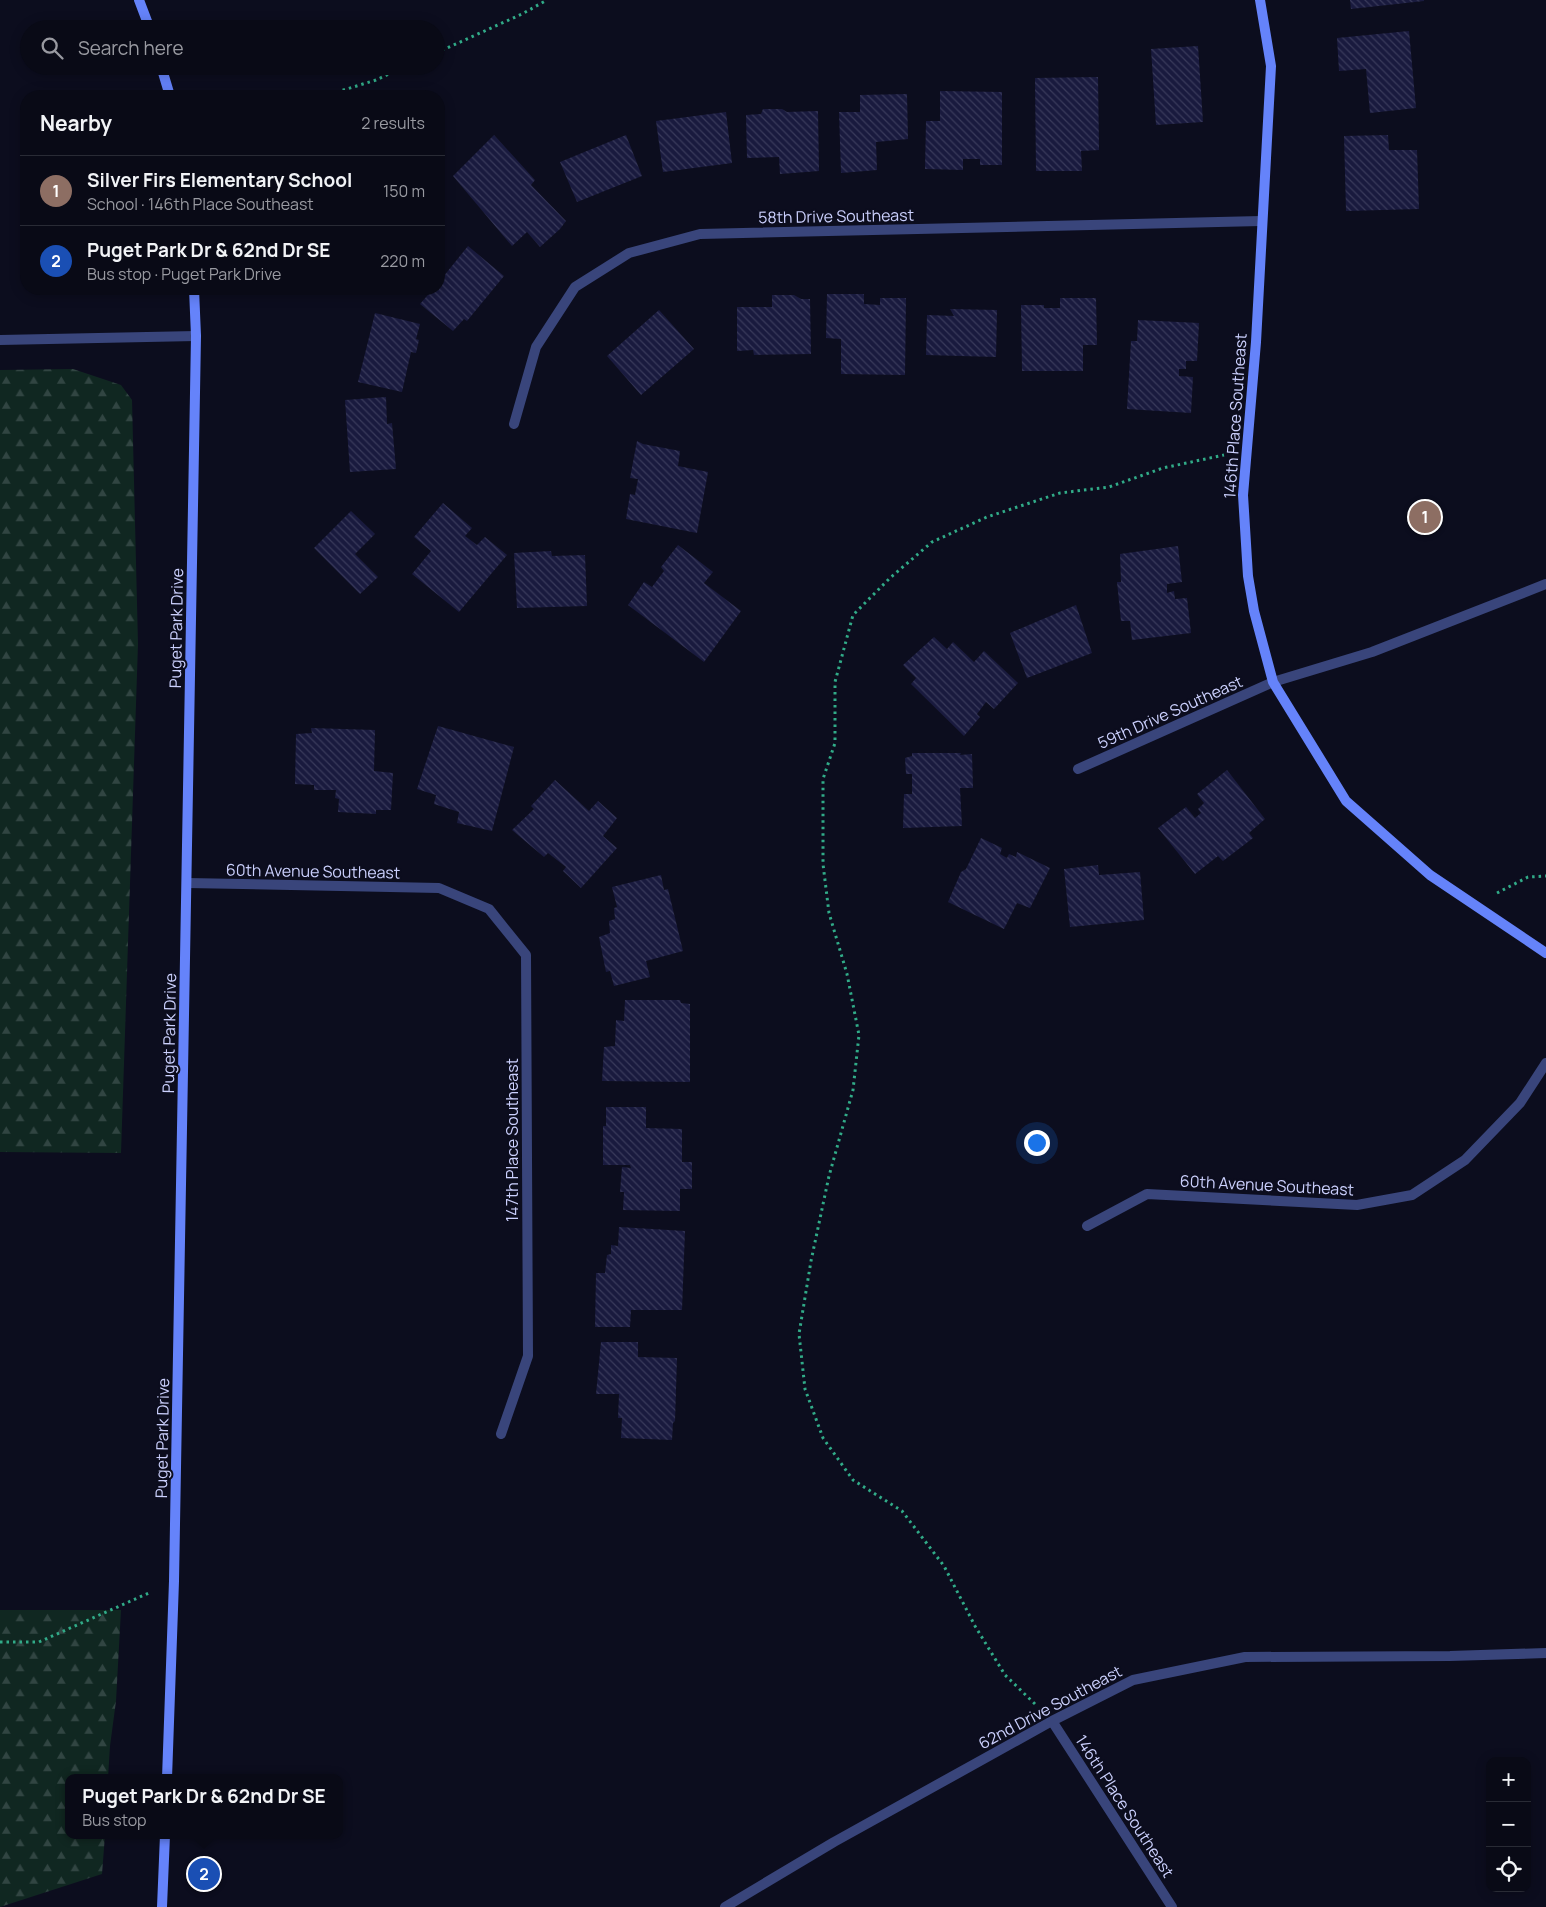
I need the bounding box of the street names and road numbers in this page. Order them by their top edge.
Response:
street label: 58th Drive Southeast [758,204,914,228]
street label: 146th Place Southeast [1218,333,1252,499]
street label: Puget Park Drive [164,568,188,688]
street label: 59th Drive Southeast [1094,670,1246,754]
street label: 60th Avenue Southeast [226,858,400,884]
street label: Puget Park Drive [157,973,181,1093]
street label: 147th Place Southeast [501,1058,523,1222]
street label: 60th Avenue Southeast [1179,1169,1355,1201]
street label: Puget Park Drive [150,1378,174,1498]
street label: 62nd Drive Southeast [974,1660,1126,1754]
street label: 146th Place Southeast [1071,1730,1179,1882]

